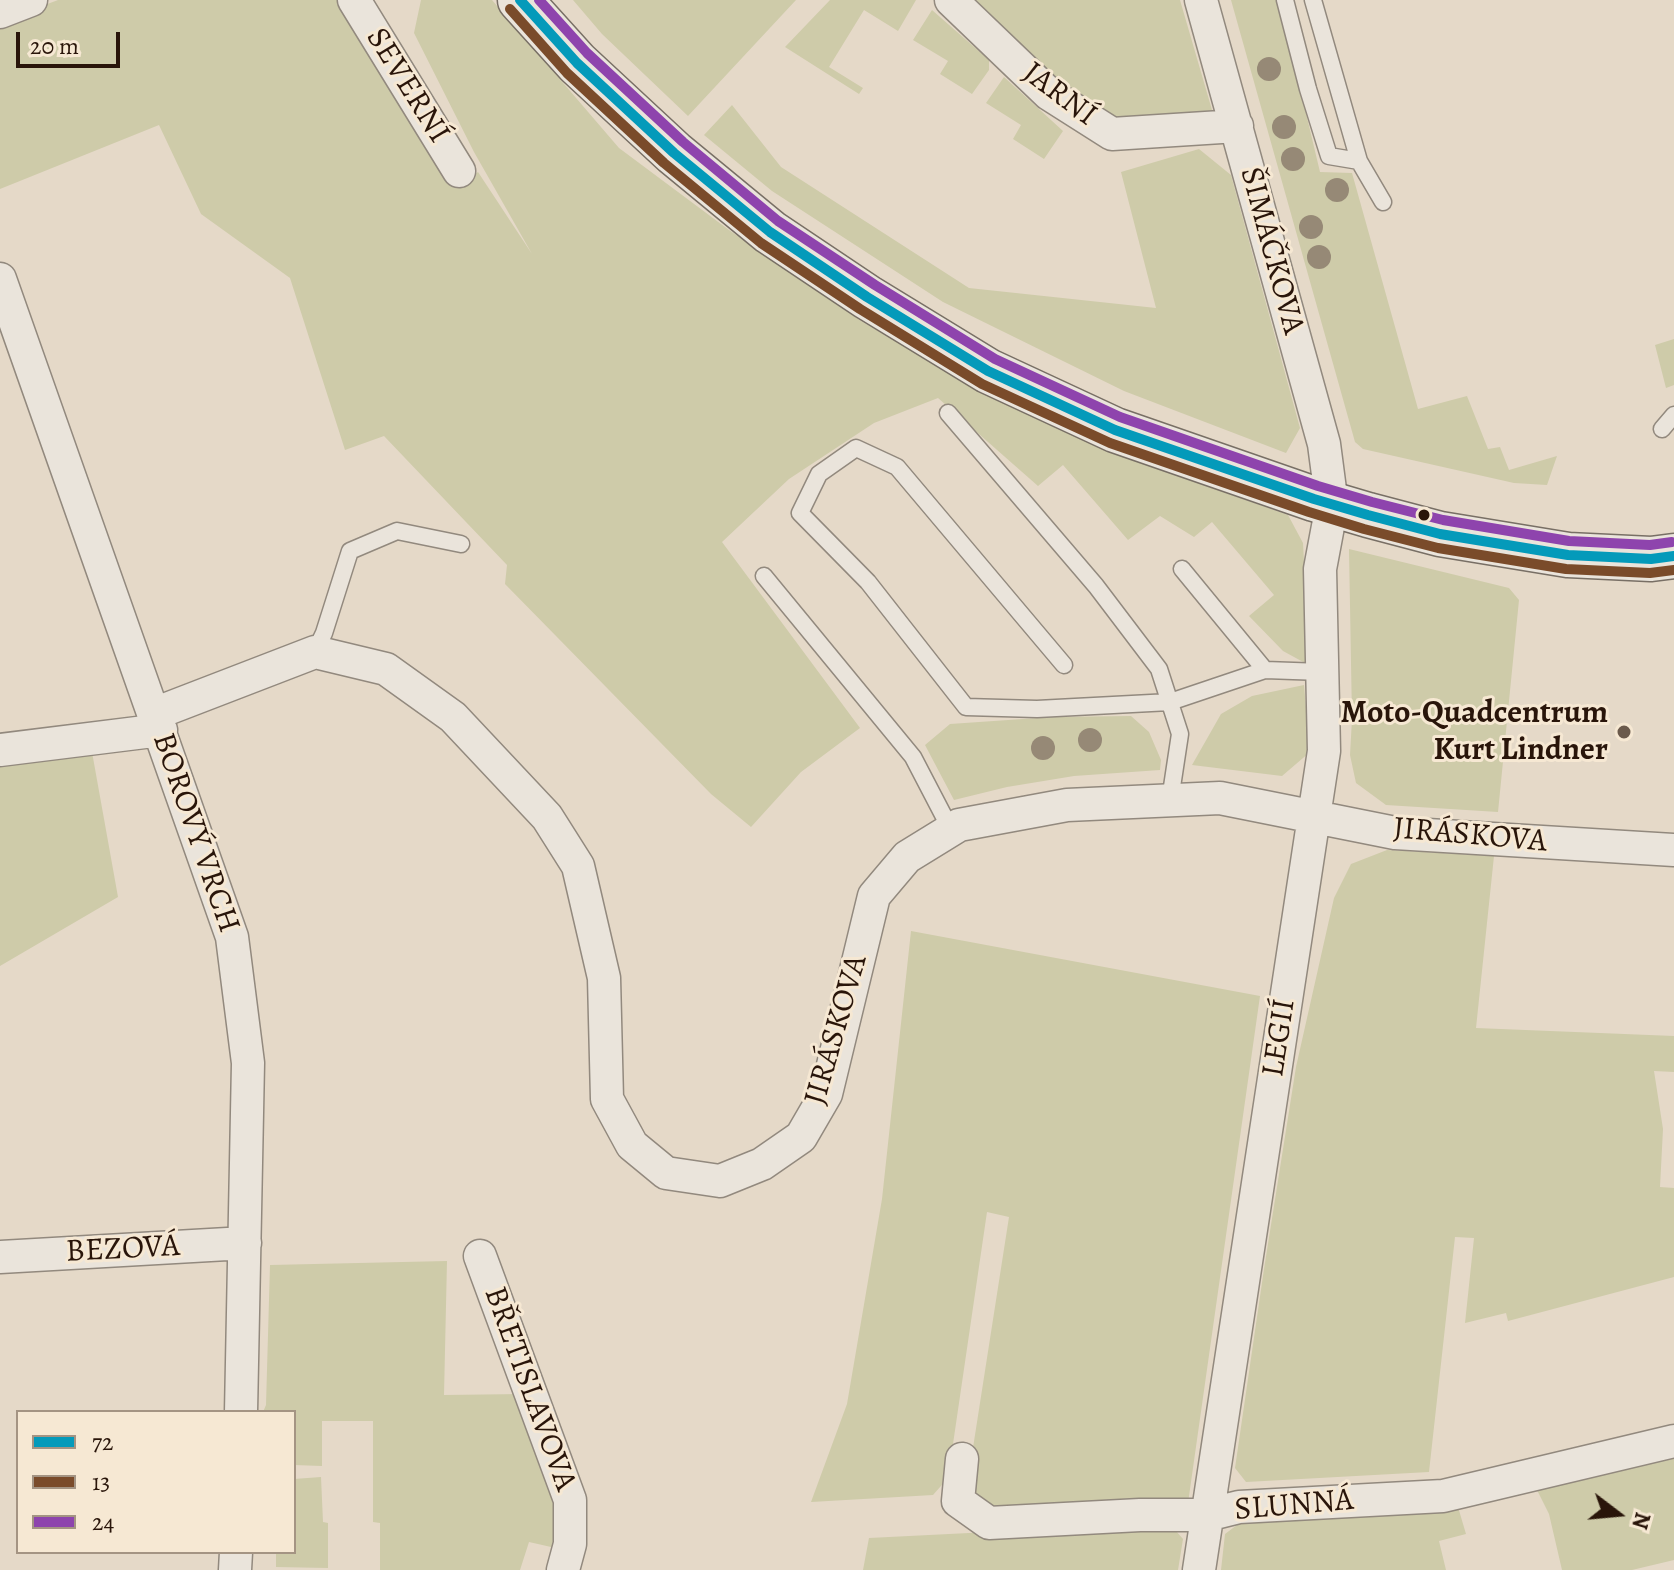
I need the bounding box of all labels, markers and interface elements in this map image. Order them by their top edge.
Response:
scale bar [20,16,124,66]
street label: SEVERNÍ [357,21,457,151]
text: 20 m [30,30,79,62]
street label: JARNÍ [1014,55,1104,135]
street label: ŠIMÁČKOVA [1230,163,1312,339]
unlabelled marker [1416,507,1432,523]
place label: Moto-Quadcentrum Kurt Lindner [1341,695,1608,770]
marker: Moto-Quadcentrum Kurt Lindner [1615,723,1633,741]
street label: BOROVÝ VRCH [143,728,247,938]
street label: JIRÁSKOVA [1391,810,1549,862]
street label: JIRÁSKOVA [797,950,877,1110]
street label: LEGIÍ [1255,996,1305,1080]
street label: BEZOVÁ [65,1228,181,1272]
street label: BŘETISLAVOVA [474,1282,584,1496]
legend [16,1410,296,1554]
text: 72 [92,1426,113,1458]
text: 13 [92,1466,110,1498]
north arrow [1578,1474,1658,1554]
street label: SLUNNÁ [1233,1482,1355,1530]
text: 24 [92,1506,114,1538]
text: N [1624,1509,1658,1532]

